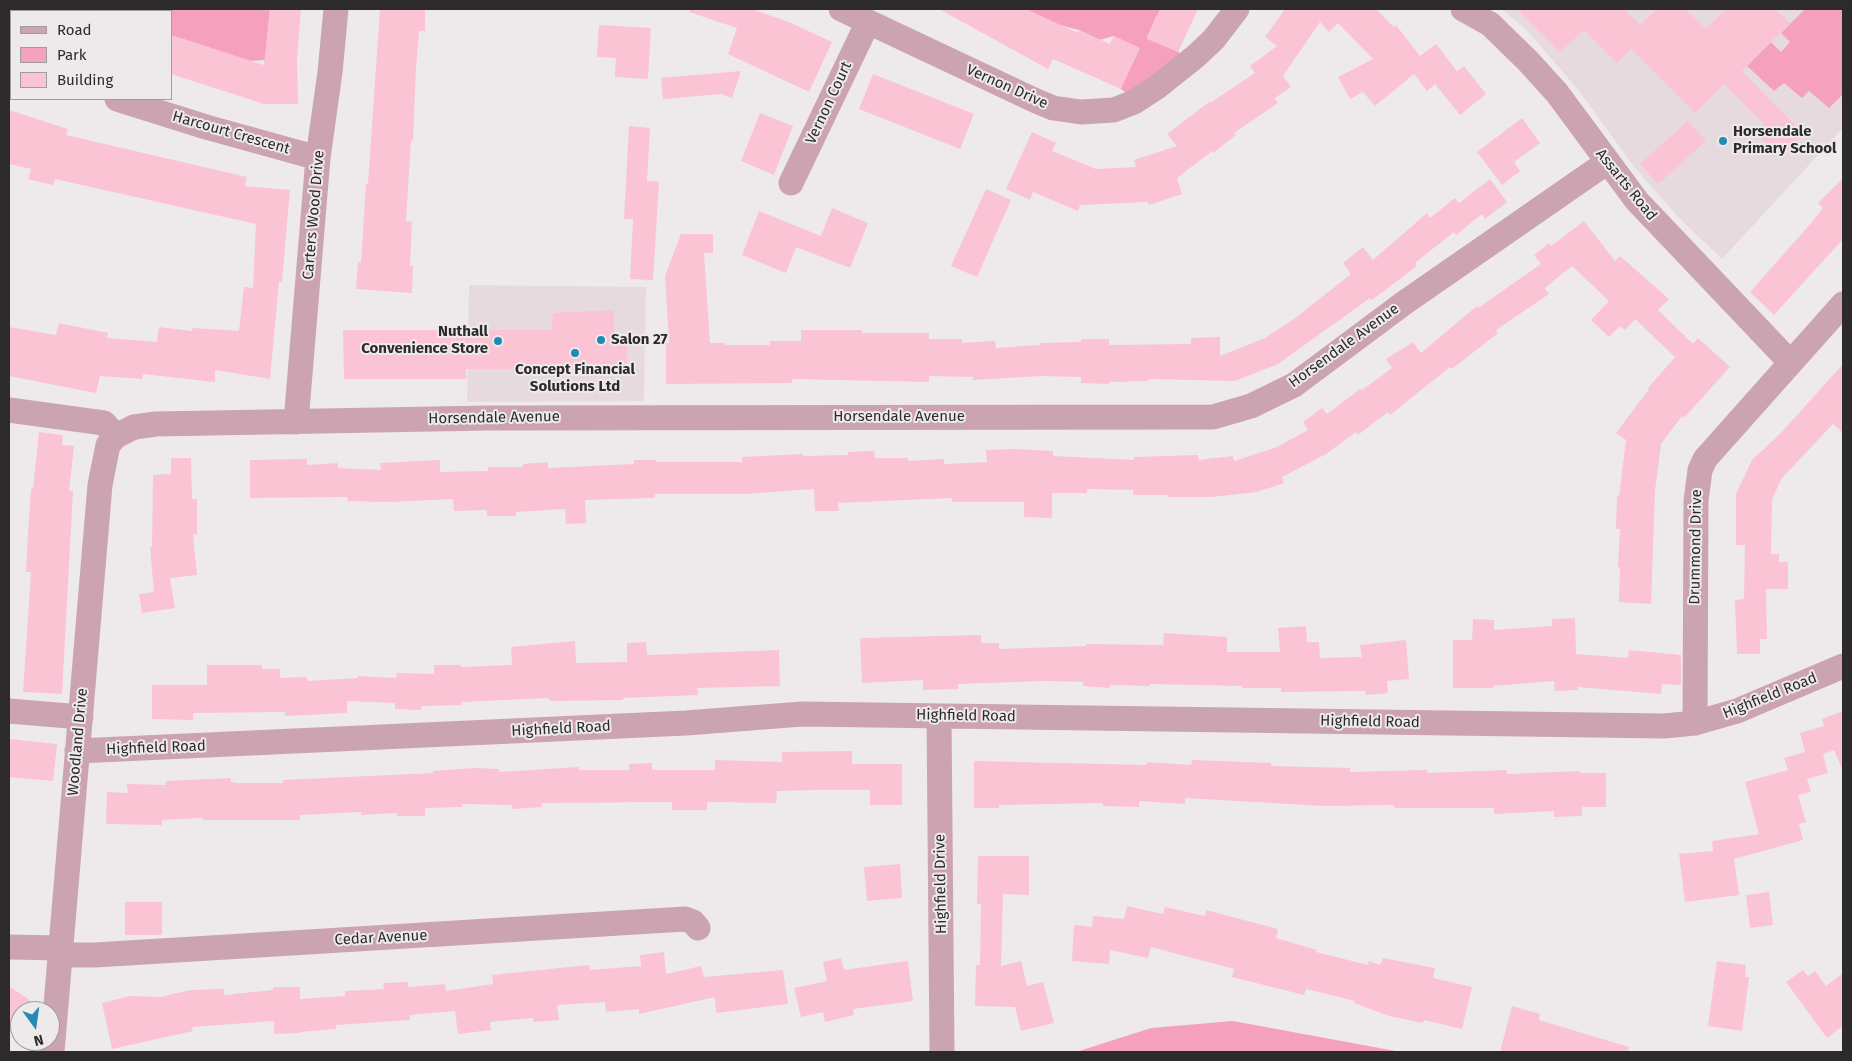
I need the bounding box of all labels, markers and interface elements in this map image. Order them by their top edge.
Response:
legend [10,10,172,100]
text: Road [57,21,92,39]
text: Park [57,46,87,64]
street label: Vernon Court [802,59,856,147]
street label: Vernon Drive [963,61,1051,113]
text: Building [57,71,113,89]
street label: Harcourt Crescent [170,108,292,158]
place label: Horsendale Primary School [1733,123,1837,158]
marker: Horsendale Primary School [1717,135,1729,147]
street label: Assarts Road [1592,145,1660,225]
street label: Carters Wood Drive [299,149,329,281]
street label: Horsendale Avenue [1285,300,1403,392]
place label: Nuthall Convenience Store [361,323,488,358]
place label: Salon 27 [611,331,668,349]
marker: Salon 27 [595,334,607,346]
marker: Nuthall Convenience Store [492,335,504,347]
marker: Concept Financial Solutions Ltd [569,347,581,359]
place label: Concept Financial Solutions Ltd [515,361,635,396]
street label: Horsendale Avenue [428,408,560,428]
street label: Horsendale Avenue [833,408,965,426]
street label: Drummond Drive [1686,489,1706,605]
street label: Highfield Road [1720,669,1820,723]
street label: Woodland Drive [64,687,92,797]
street label: Highfield Road [916,706,1016,726]
street label: Highfield Road [1320,712,1420,732]
street label: Highfield Road [511,717,611,741]
street label: Highfield Road [106,737,206,759]
street label: Highfield Drive [931,834,951,934]
street label: Cedar Avenue [334,927,428,949]
north arrow [10,1001,60,1051]
text: N [32,1031,45,1049]

